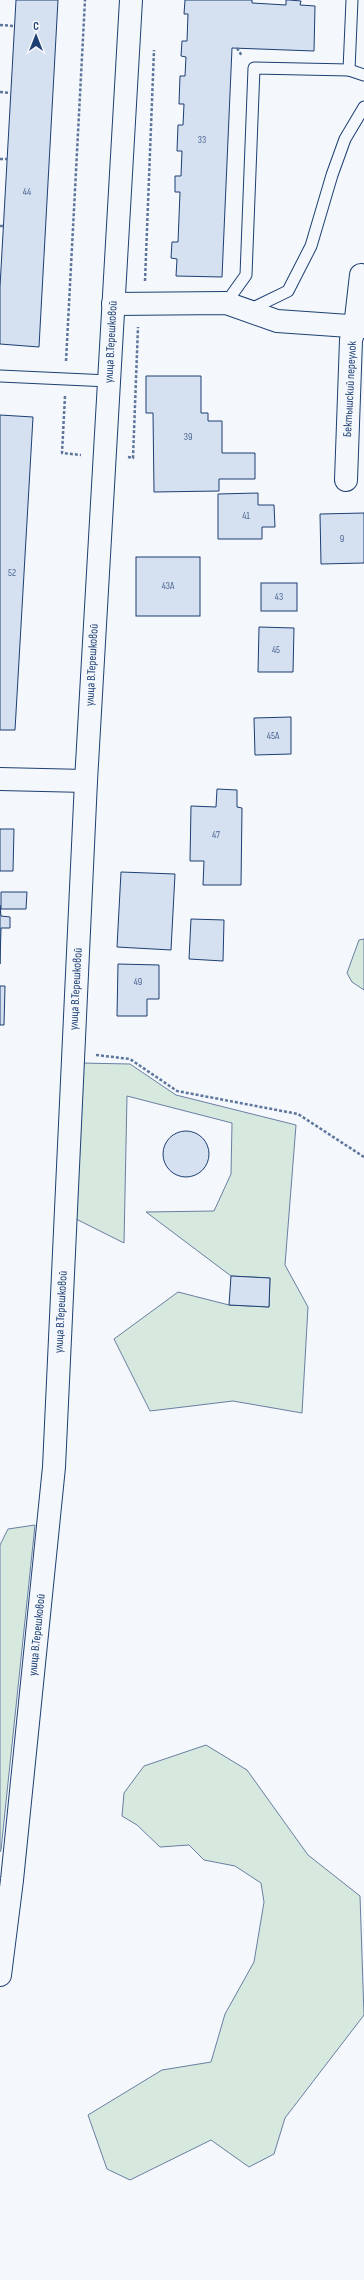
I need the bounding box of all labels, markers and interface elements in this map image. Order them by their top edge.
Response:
north arrow [16,16,56,56]
text: С [33,20,39,33]
house number: 33 [198,134,206,146]
house number: 44 [23,186,31,198]
street label: улица В.Терешковой [101,300,121,384]
street label: Бектышский переулок [340,340,360,437]
house number: 39 [184,431,192,443]
house number: 41 [242,510,250,522]
house number: 9 [340,533,344,545]
house number: 52 [8,567,16,579]
house number: 43А [162,580,175,592]
house number: 43 [275,591,283,603]
street label: улица В.Терешковой [82,623,102,707]
house number: 45 [272,644,280,656]
house number: 45А [267,730,280,742]
house number: 47 [212,829,220,841]
street label: улица В.Терешковой [66,947,86,1031]
house number: 49 [134,976,142,988]
street label: улица В.Терешковой [51,1270,71,1354]
street label: улица В.Терешковой [25,1593,49,1677]

